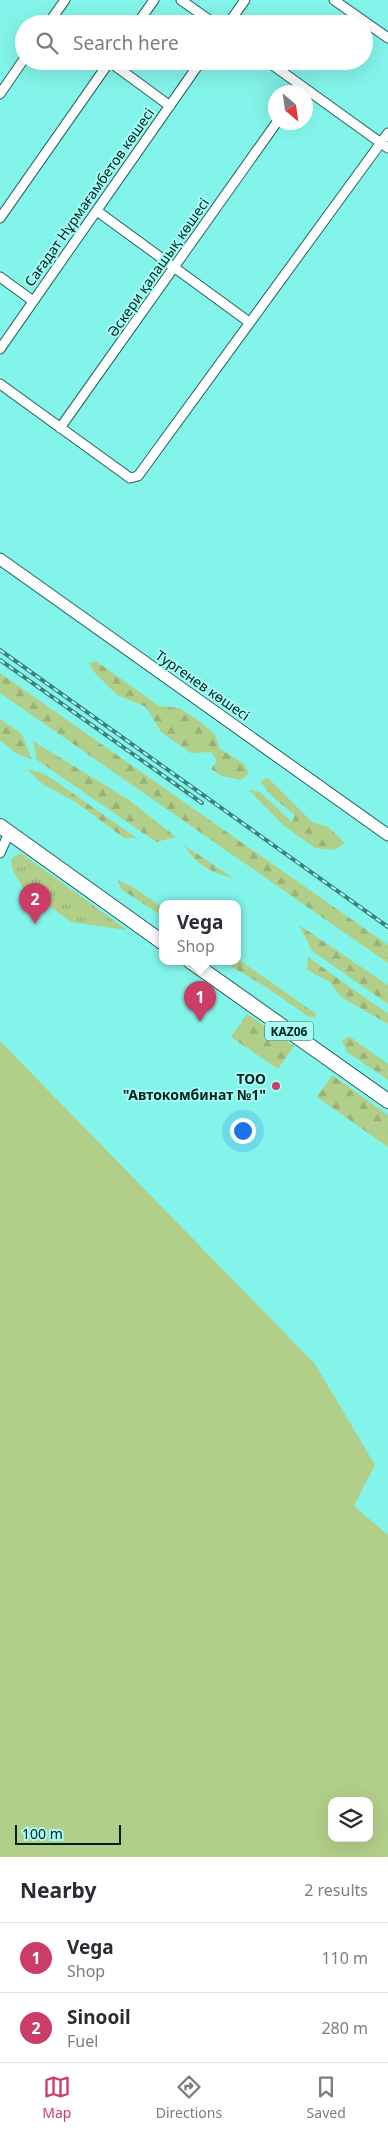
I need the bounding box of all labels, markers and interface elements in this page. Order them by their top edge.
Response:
search box [15,15,373,70]
icon: search [33,29,61,57]
text: Search here [73,30,179,56]
north arrow [268,85,313,130]
street label: Сағадат Нұрмағамбетов көшесі [20,104,158,290]
street label: Әскери қалашық көшесі [103,194,213,340]
street label: Тургенев көшесі [152,645,254,725]
pin: 2 [19,883,51,924]
popup [159,900,241,965]
text: Vega [177,909,223,935]
text: Shop [177,935,215,957]
pin: 1 [184,981,216,1022]
road number: KАZ06 [265,1021,313,1040]
place label: ТОО "Автокомбинат №1" [123,1069,266,1104]
marker: ТОО "Автокомбинат №1" [270,1080,282,1092]
your location [230,1118,256,1144]
map controls [328,1797,373,1842]
button: layers [328,1797,373,1842]
scale bar [15,1822,121,1845]
text: 100 m [22,1824,63,1843]
text: Nearby [20,1876,96,1904]
text: 2 results [304,1879,368,1901]
text: Vega [67,1934,114,1960]
text: 1 [31,1947,41,1969]
text: 110 m [321,1947,368,1969]
text: Shop [67,1960,105,1982]
text: Sinooil [67,2004,131,2030]
text: 2 [31,2017,41,2039]
text: 280 m [321,2017,368,2039]
text: Fuel [67,2030,98,2052]
tab: Map [42,2073,71,2122]
tab: Directions [156,2073,222,2122]
tab: Saved [307,2073,346,2122]

